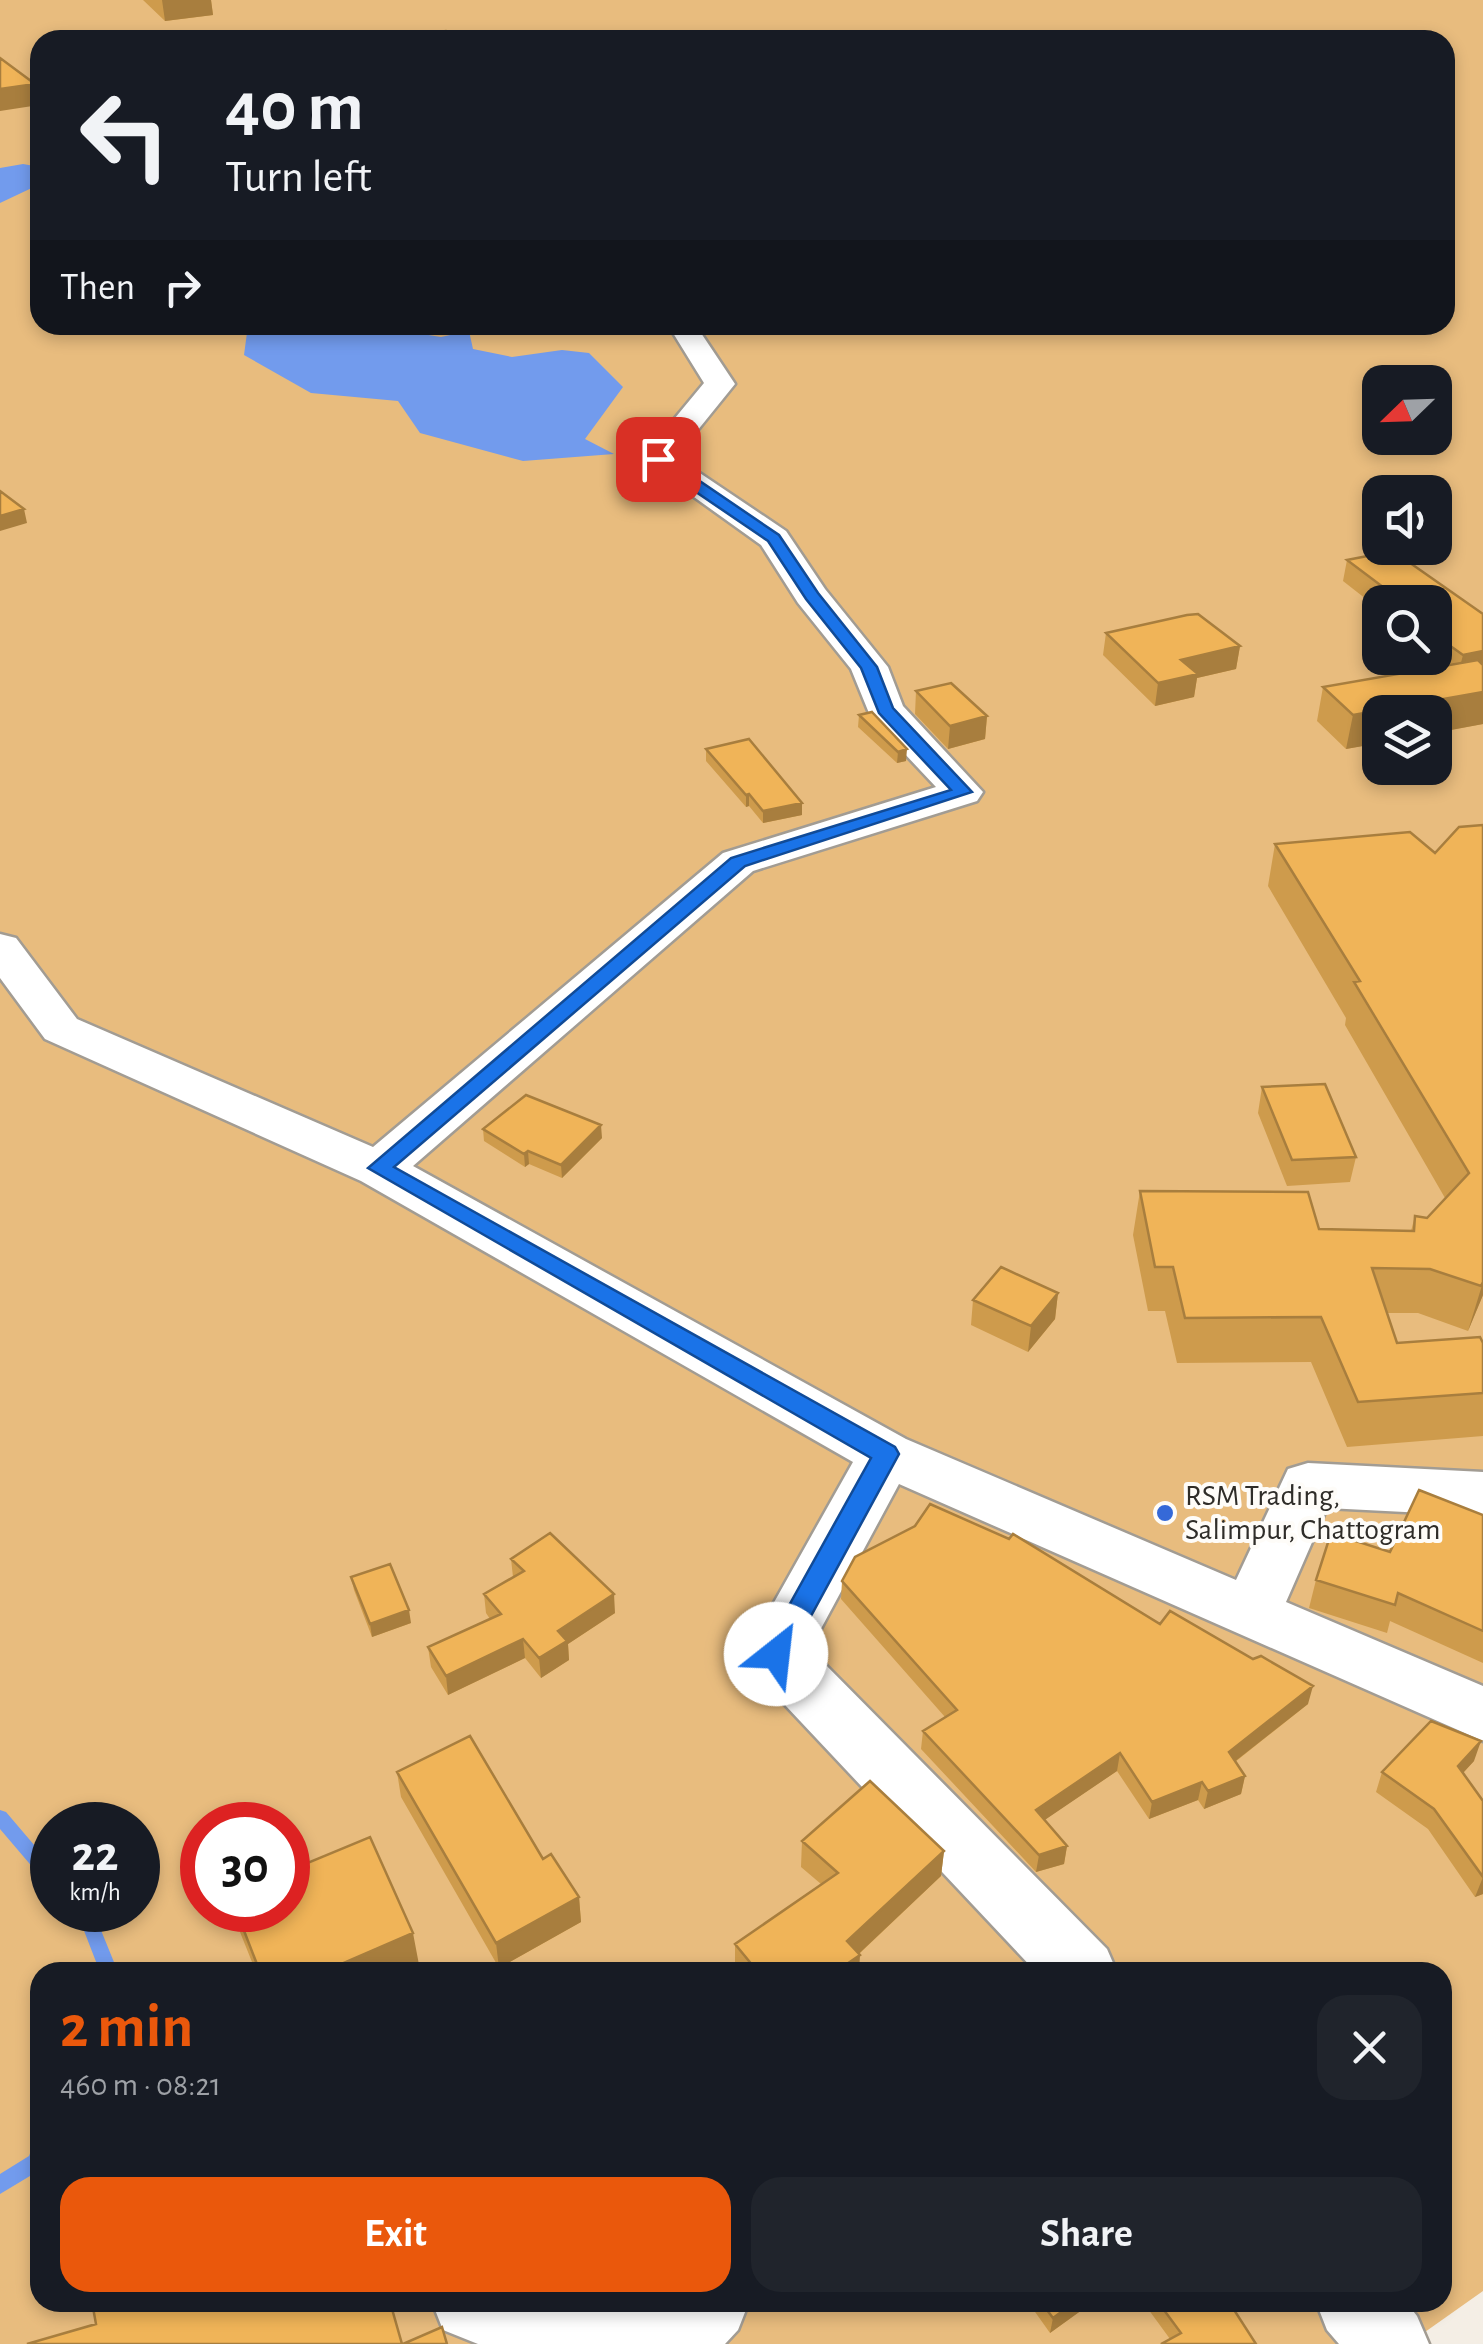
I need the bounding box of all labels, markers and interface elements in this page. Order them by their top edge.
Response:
icon: left [60,70,190,200]
text: 40 m [225,73,364,143]
text: Turn left [225,155,372,200]
icon: right [155,260,210,315]
text: Then [60,269,135,307]
north arrow [1362,365,1452,455]
map controls [1362,365,1452,785]
pin [616,417,701,502]
icon: arrive [631,432,686,487]
button: sound [1362,475,1452,565]
button: search [1362,585,1452,675]
button: layers [1362,695,1452,785]
place label: RSM Trading, Salimpur, Chattogram [1185,1481,1440,1545]
marker: RSM Trading, Salimpur, Chattogram [1154,1502,1176,1524]
position arrow [724,1602,828,1706]
speed limit sign: 30 [180,1802,310,1932]
text: 22 [71,1830,119,1880]
text: km/h [69,1880,121,1905]
button: close [1317,1995,1422,2100]
text: 2 min [60,1998,193,2058]
text: 460 m · 08:21 [60,2069,221,2101]
button: Exit [60,2177,731,2292]
button: Share [751,2177,1422,2292]

